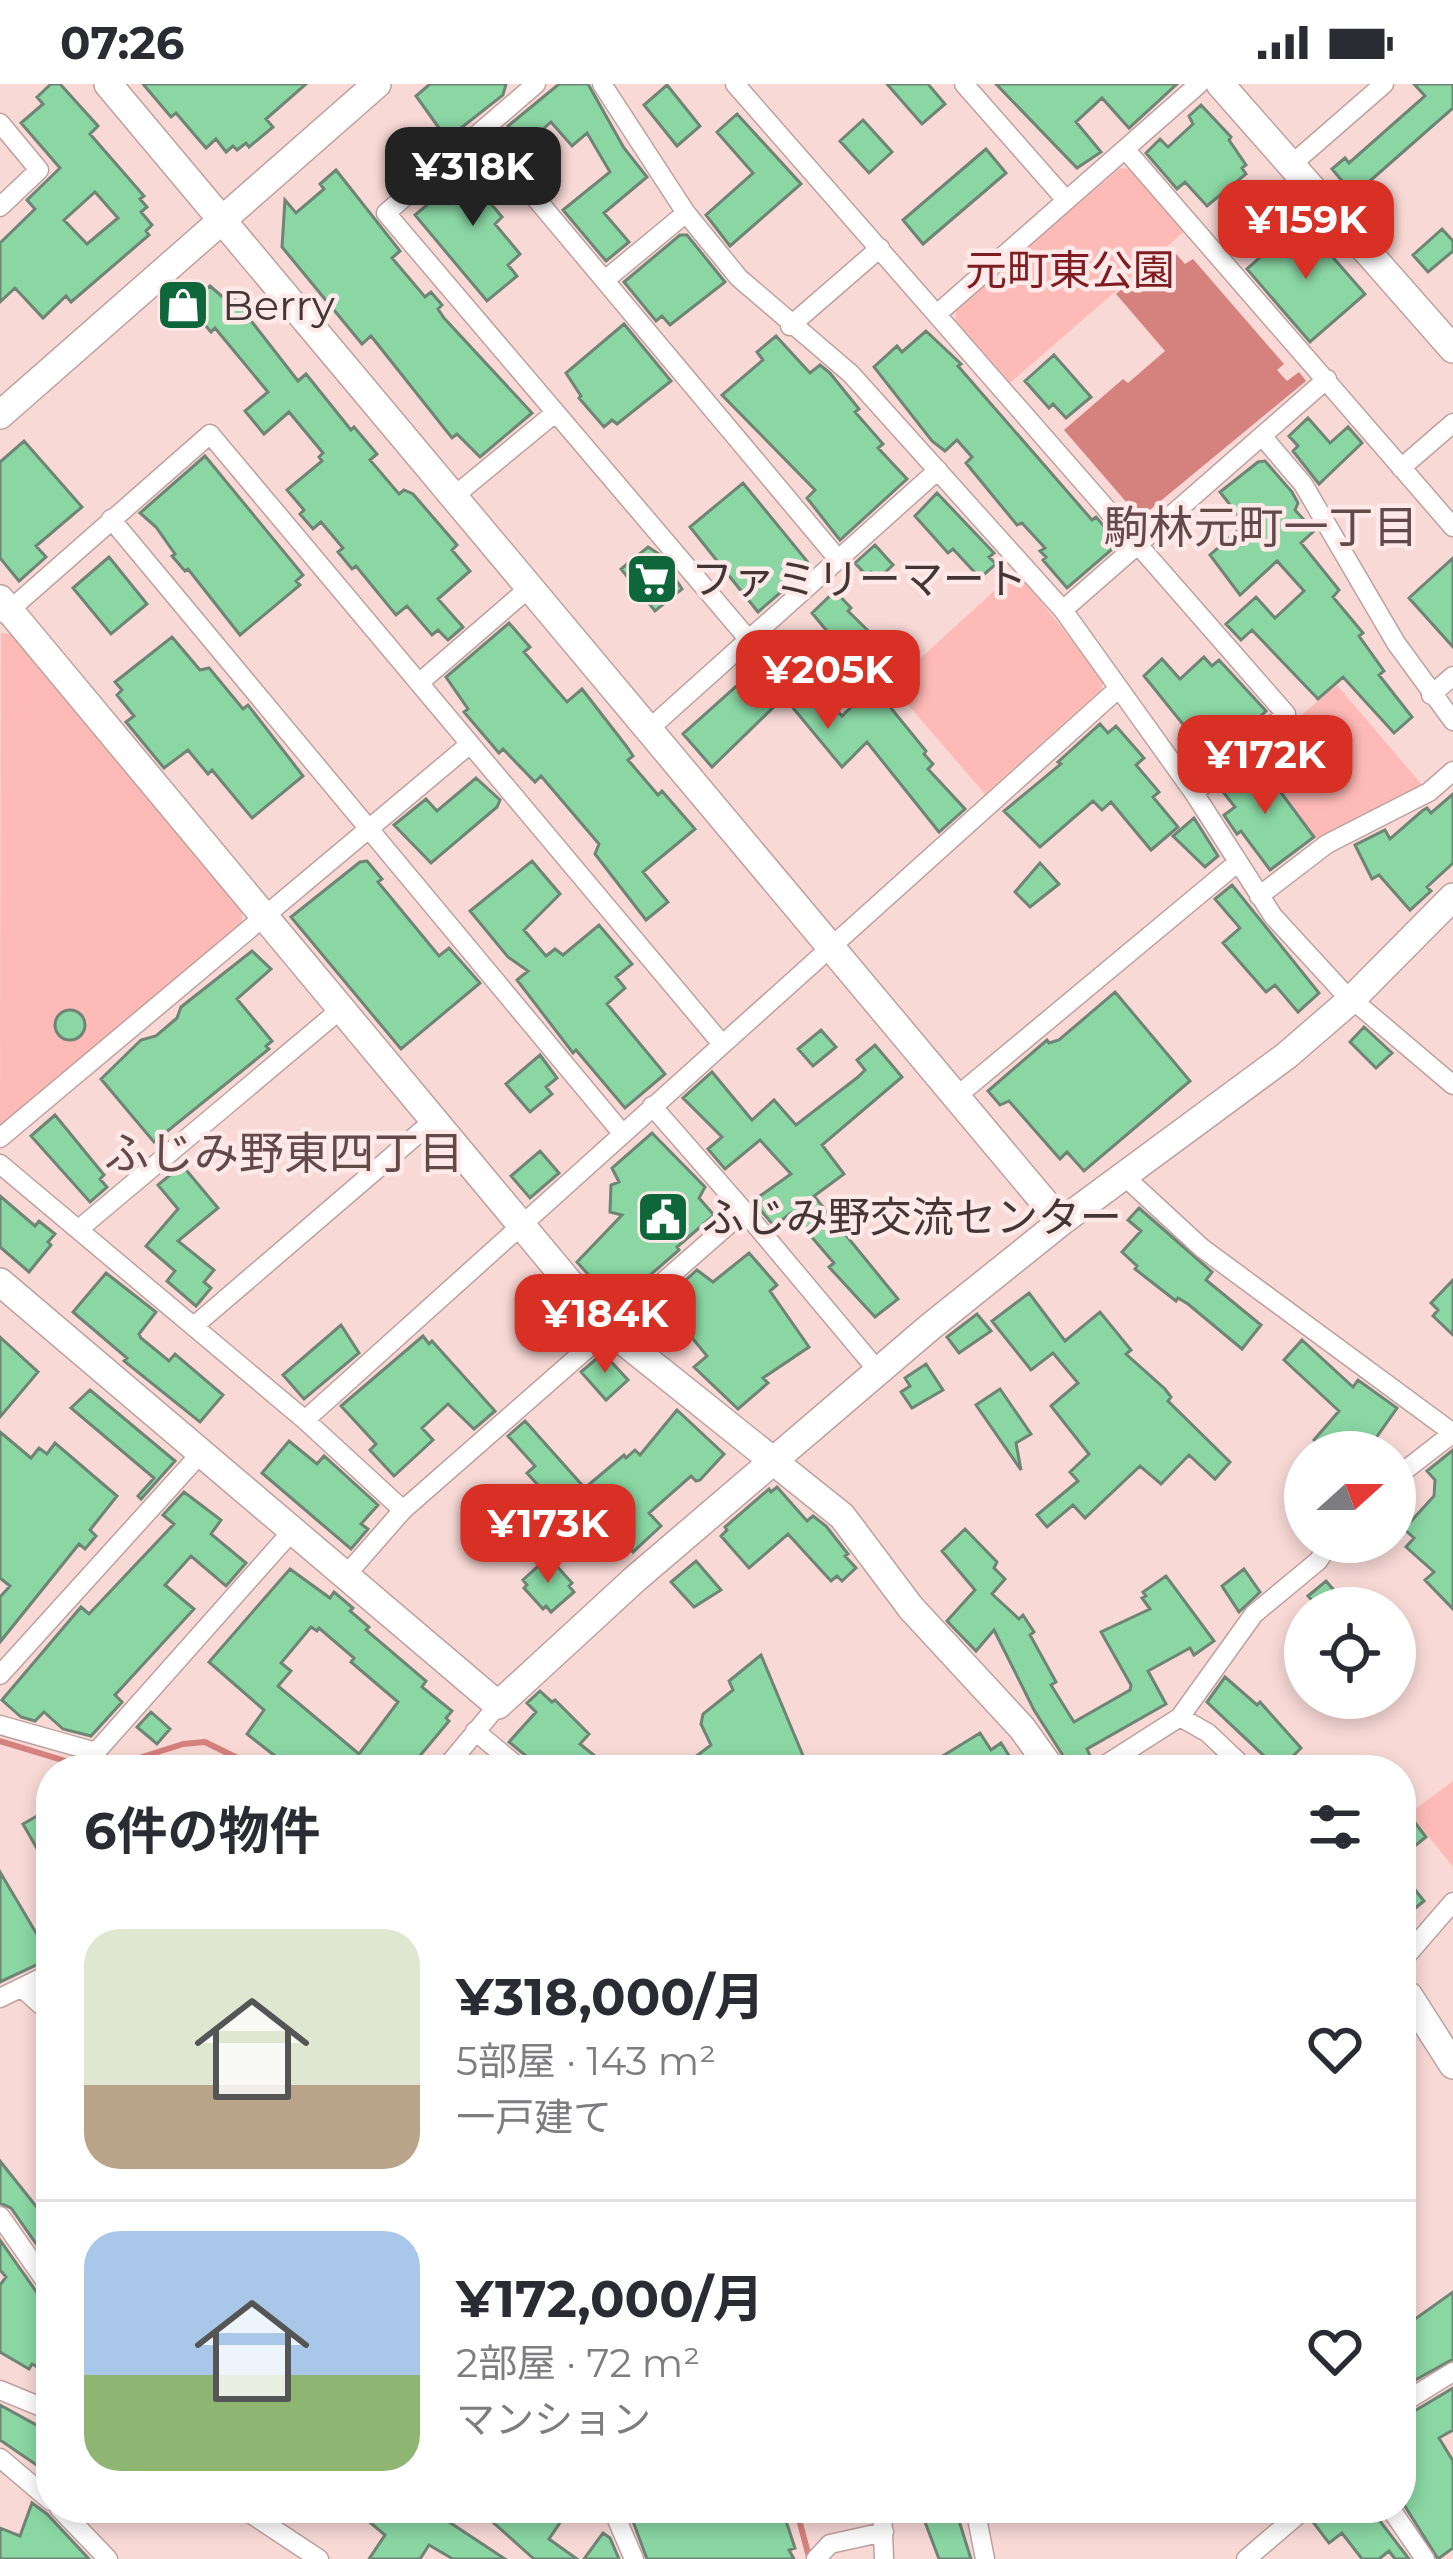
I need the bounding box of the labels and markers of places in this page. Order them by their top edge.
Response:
pin: ¥318K [389,127,557,229]
pin: ¥159K [1222,180,1390,282]
shop icon: Berry [155,277,211,333]
place label: Berry [222,279,335,331]
supermarket icon: ファミリーマート [624,551,680,607]
place label: ファミリーマート [691,553,1027,605]
pin: ¥205K [744,630,912,732]
pin: ¥172K [1181,715,1349,817]
public building icon: ふじみ野交流センター [635,1189,691,1245]
place label: ふじみ野交流センター [702,1191,1122,1243]
pin: ¥184K [521,1274,689,1376]
pin: ¥173K [464,1484,632,1586]

